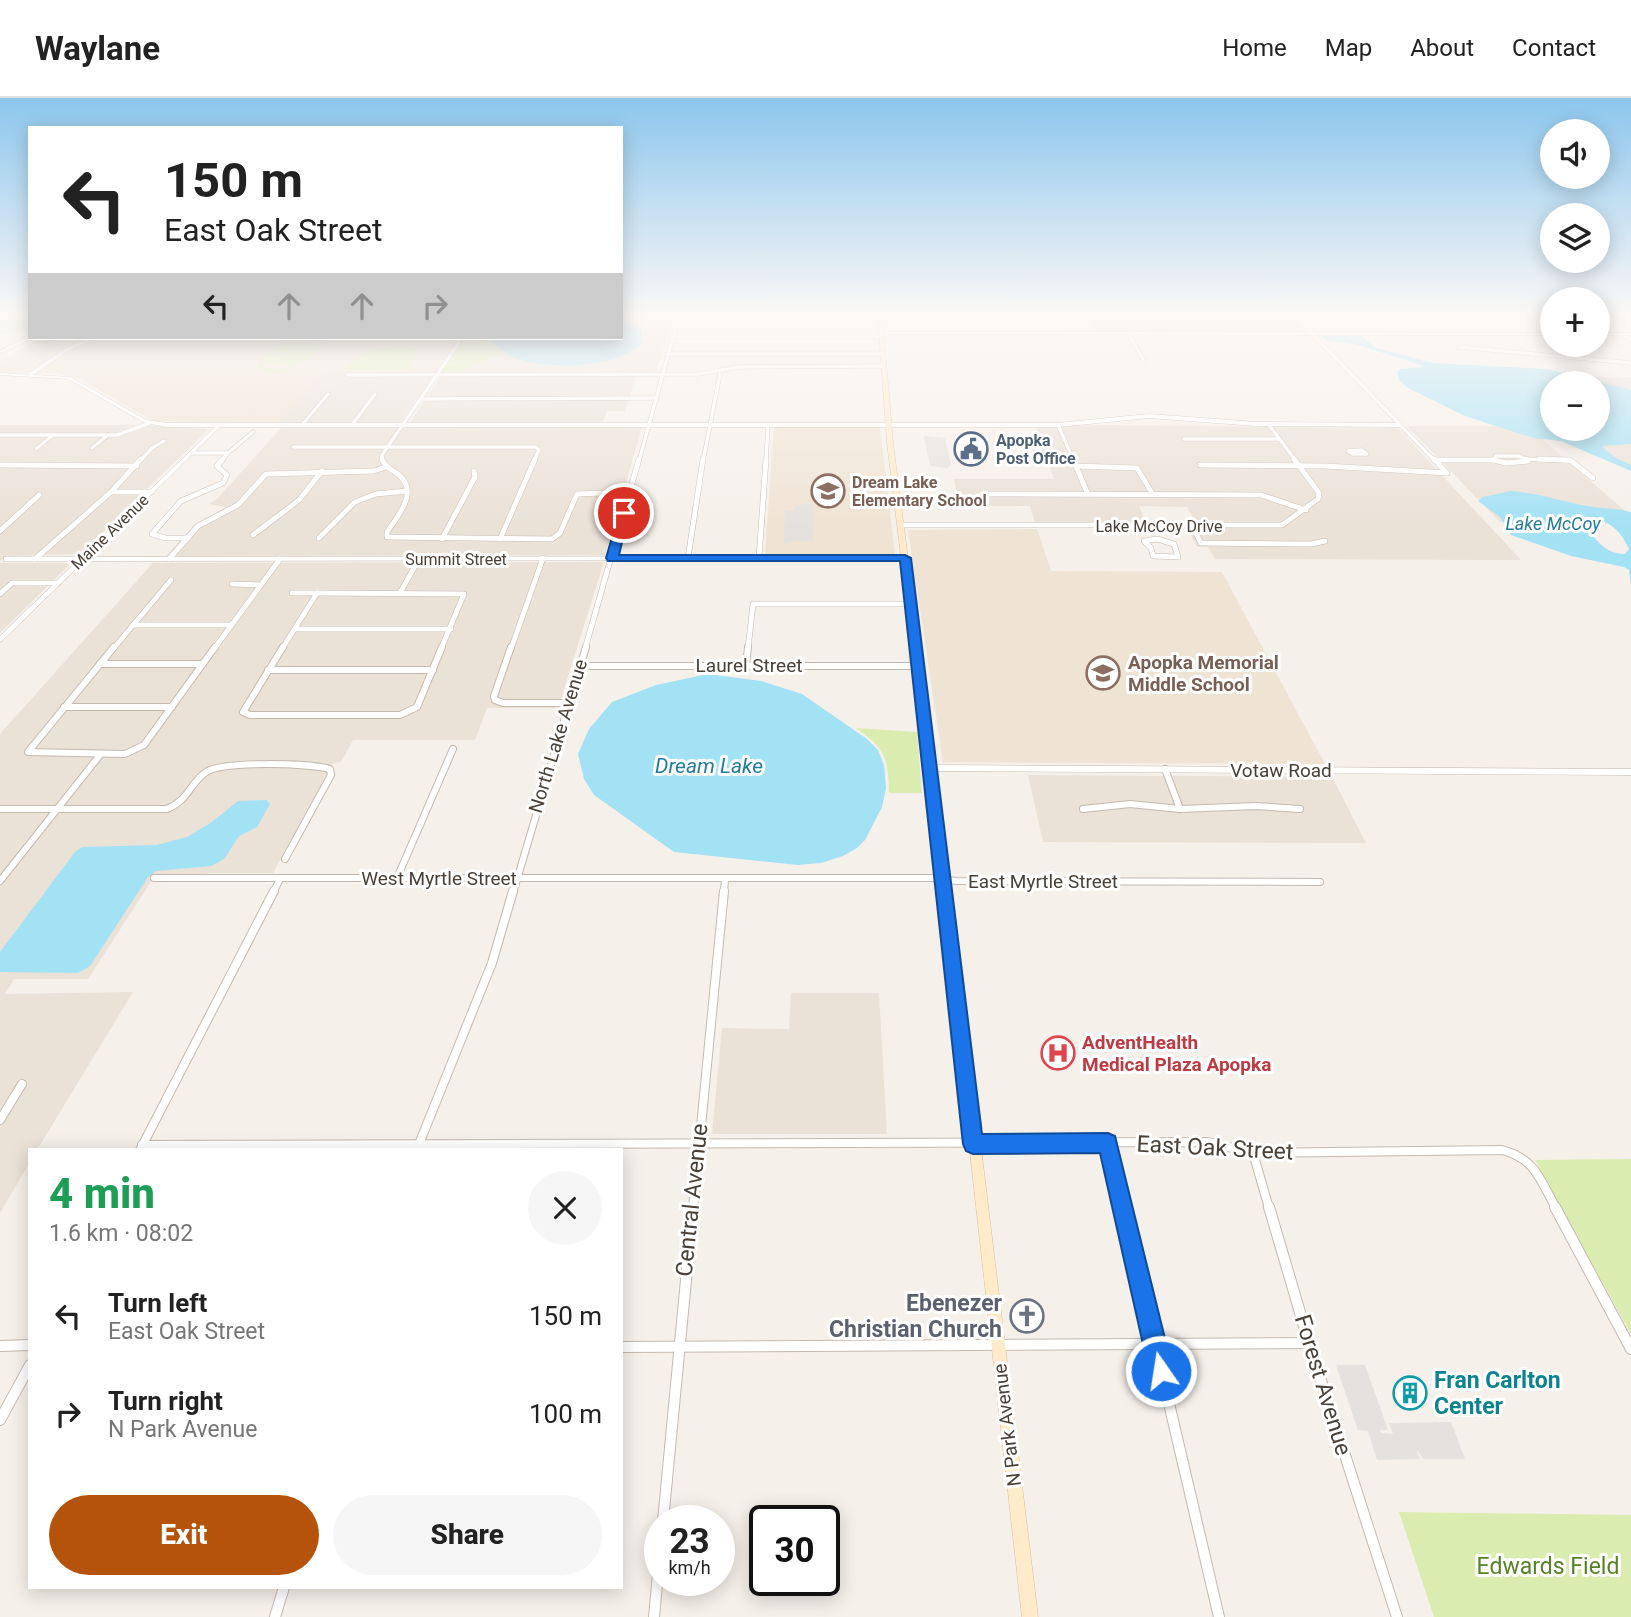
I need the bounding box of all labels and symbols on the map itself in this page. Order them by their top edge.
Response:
public building icon: Apopka Post Office [952,430,990,468]
place label: Apopka Post Office [996,431,1076,468]
school or university icon: Dream Lake Elementary School [809,472,847,510]
place label: Dream Lake Elementary School [852,473,987,510]
pin [594,483,654,543]
street label: Maine Avenue [67,490,153,574]
water label: Lake McCoy [1505,513,1601,534]
street label: Lake McCoy Drive [1096,517,1222,536]
street label: Summit Street [405,550,507,569]
place label: Apopka Memorial Middle School [1128,651,1279,696]
street label: Laurel Street [696,654,802,677]
school or university icon: Apopka Memorial Middle School [1084,654,1122,692]
street label: North Lake Avenue [524,656,592,816]
water label: Dream Lake [655,754,763,778]
street label: Votaw Road [1230,759,1332,782]
street label: West Myrtle Street [361,867,517,890]
street label: East Myrtle Street [968,870,1118,893]
place label: AdventHealth Medical Plaza Apopka [1082,1031,1271,1076]
hospital icon: AdventHealth Medical Plaza Apopka [1039,1034,1077,1072]
street label: Central Avenue [671,1122,713,1278]
street label: East Oak Street [1136,1130,1294,1166]
place label: Ebenezer Christian Church [829,1290,1003,1343]
church icon: Ebenezer Christian Church [1008,1297,1046,1335]
street label: Forest Avenue [1289,1311,1357,1459]
position arrow [1124,1334,1198,1408]
street label: N Park Avenue [988,1362,1026,1488]
place label: Fran Carlton Center [1434,1367,1561,1420]
building icon: Fran Carlton Center [1391,1374,1429,1412]
speed limit sign: 30 [749,1505,840,1596]
park label: Edwards Field [1477,1553,1619,1580]

